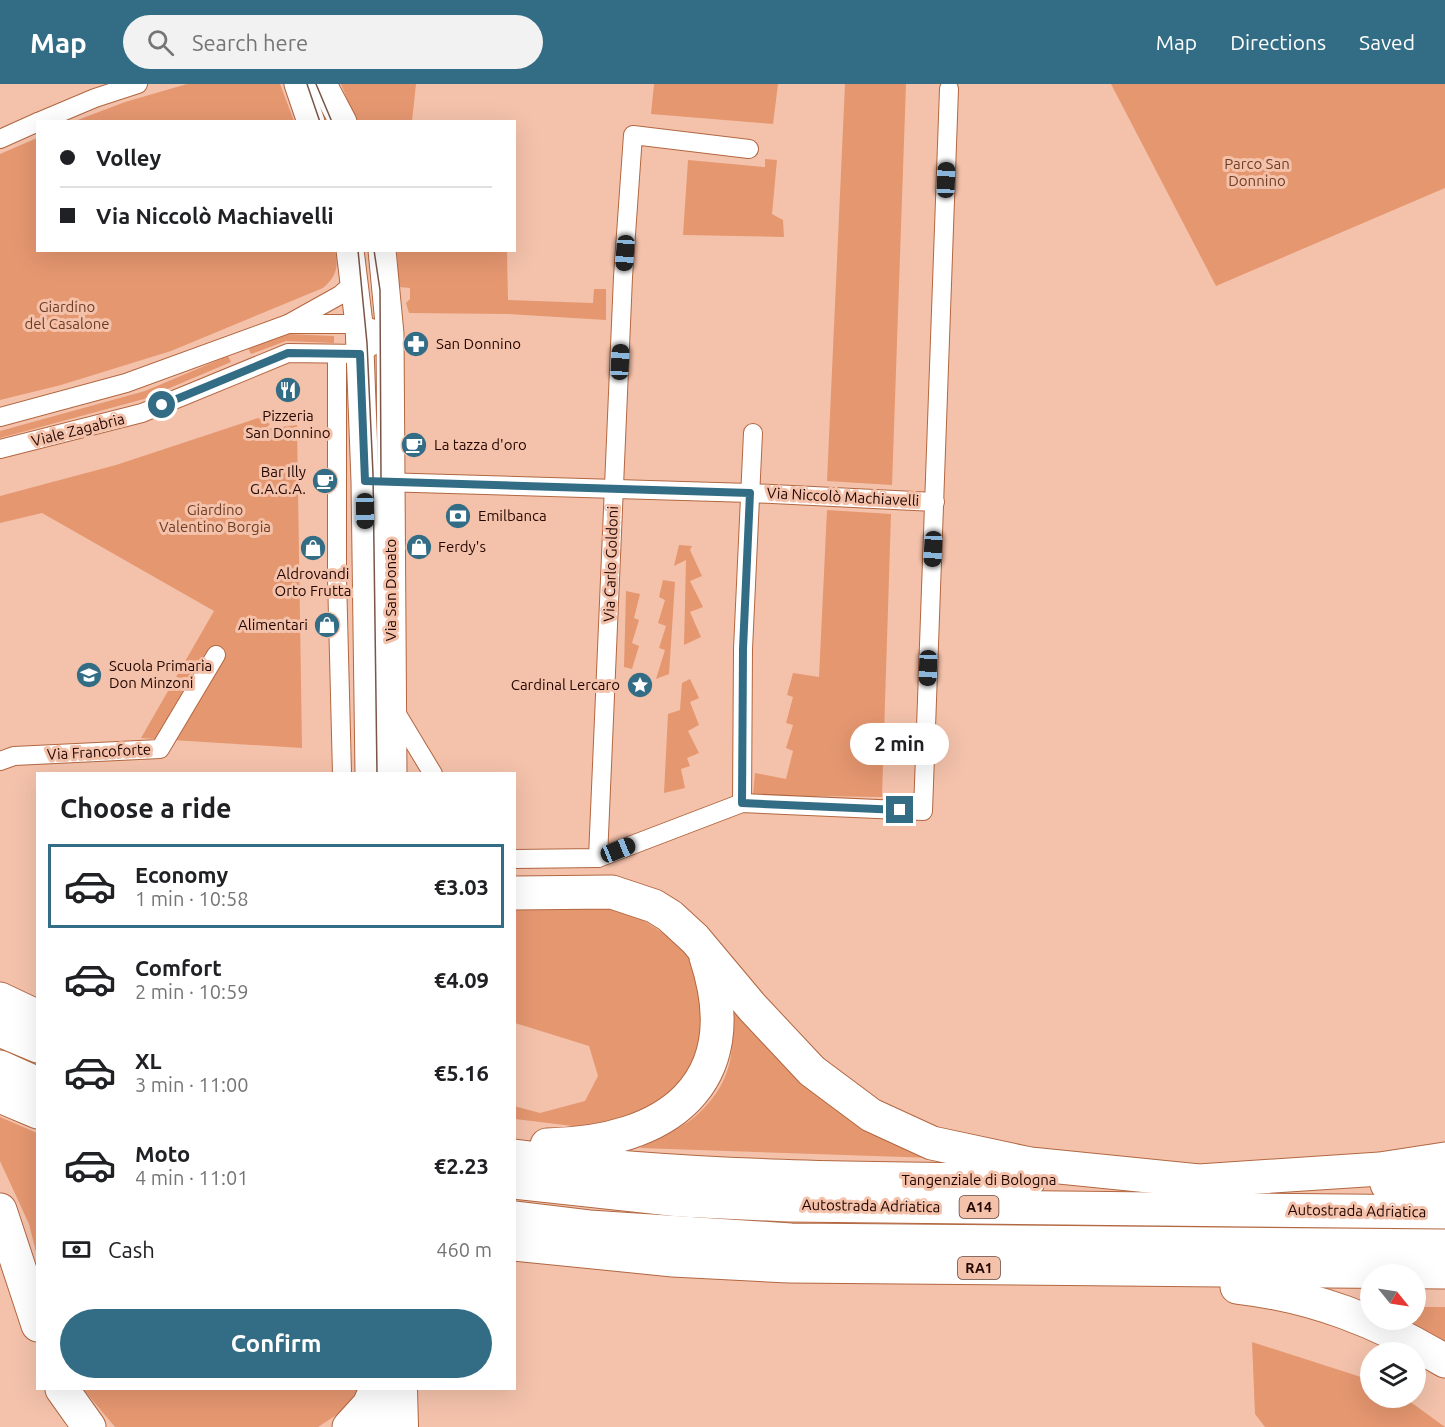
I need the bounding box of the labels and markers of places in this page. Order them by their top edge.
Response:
pharmacy icon: San Donnino [401,329,431,359]
place label: San Donnino [436,335,521,352]
restaurant icon: Pizzeria San Donnino [273,375,303,405]
place label: Pizzeria San Donnino [245,407,331,441]
cafe icon: La tazza d'oro [399,430,429,460]
place label: La tazza d'oro [434,436,527,453]
place label: Bar Illy G.A.G.A. [250,463,306,497]
cafe icon: Bar Illy G.A.G.A. [310,466,340,496]
bank icon: Emilbanca [443,501,473,531]
place label: Emilbanca [478,507,547,524]
shop icon: Ferdy's [404,532,434,562]
shop icon: Aldrovandi Orto Frutta [298,533,328,563]
place label: Ferdy's [438,538,486,555]
place label: Aldrovandi Orto Frutta [275,565,351,599]
shop icon: Alimentari [312,610,342,640]
place label: Alimentari [238,616,308,633]
place label: Scuola Primaria Don Minzoni [109,657,212,691]
school or university icon: Scuola Primaria Don Minzoni [74,660,104,690]
place icon: Cardinal Lercaro [625,670,655,700]
place label: Cardinal Lercaro [511,676,620,693]

